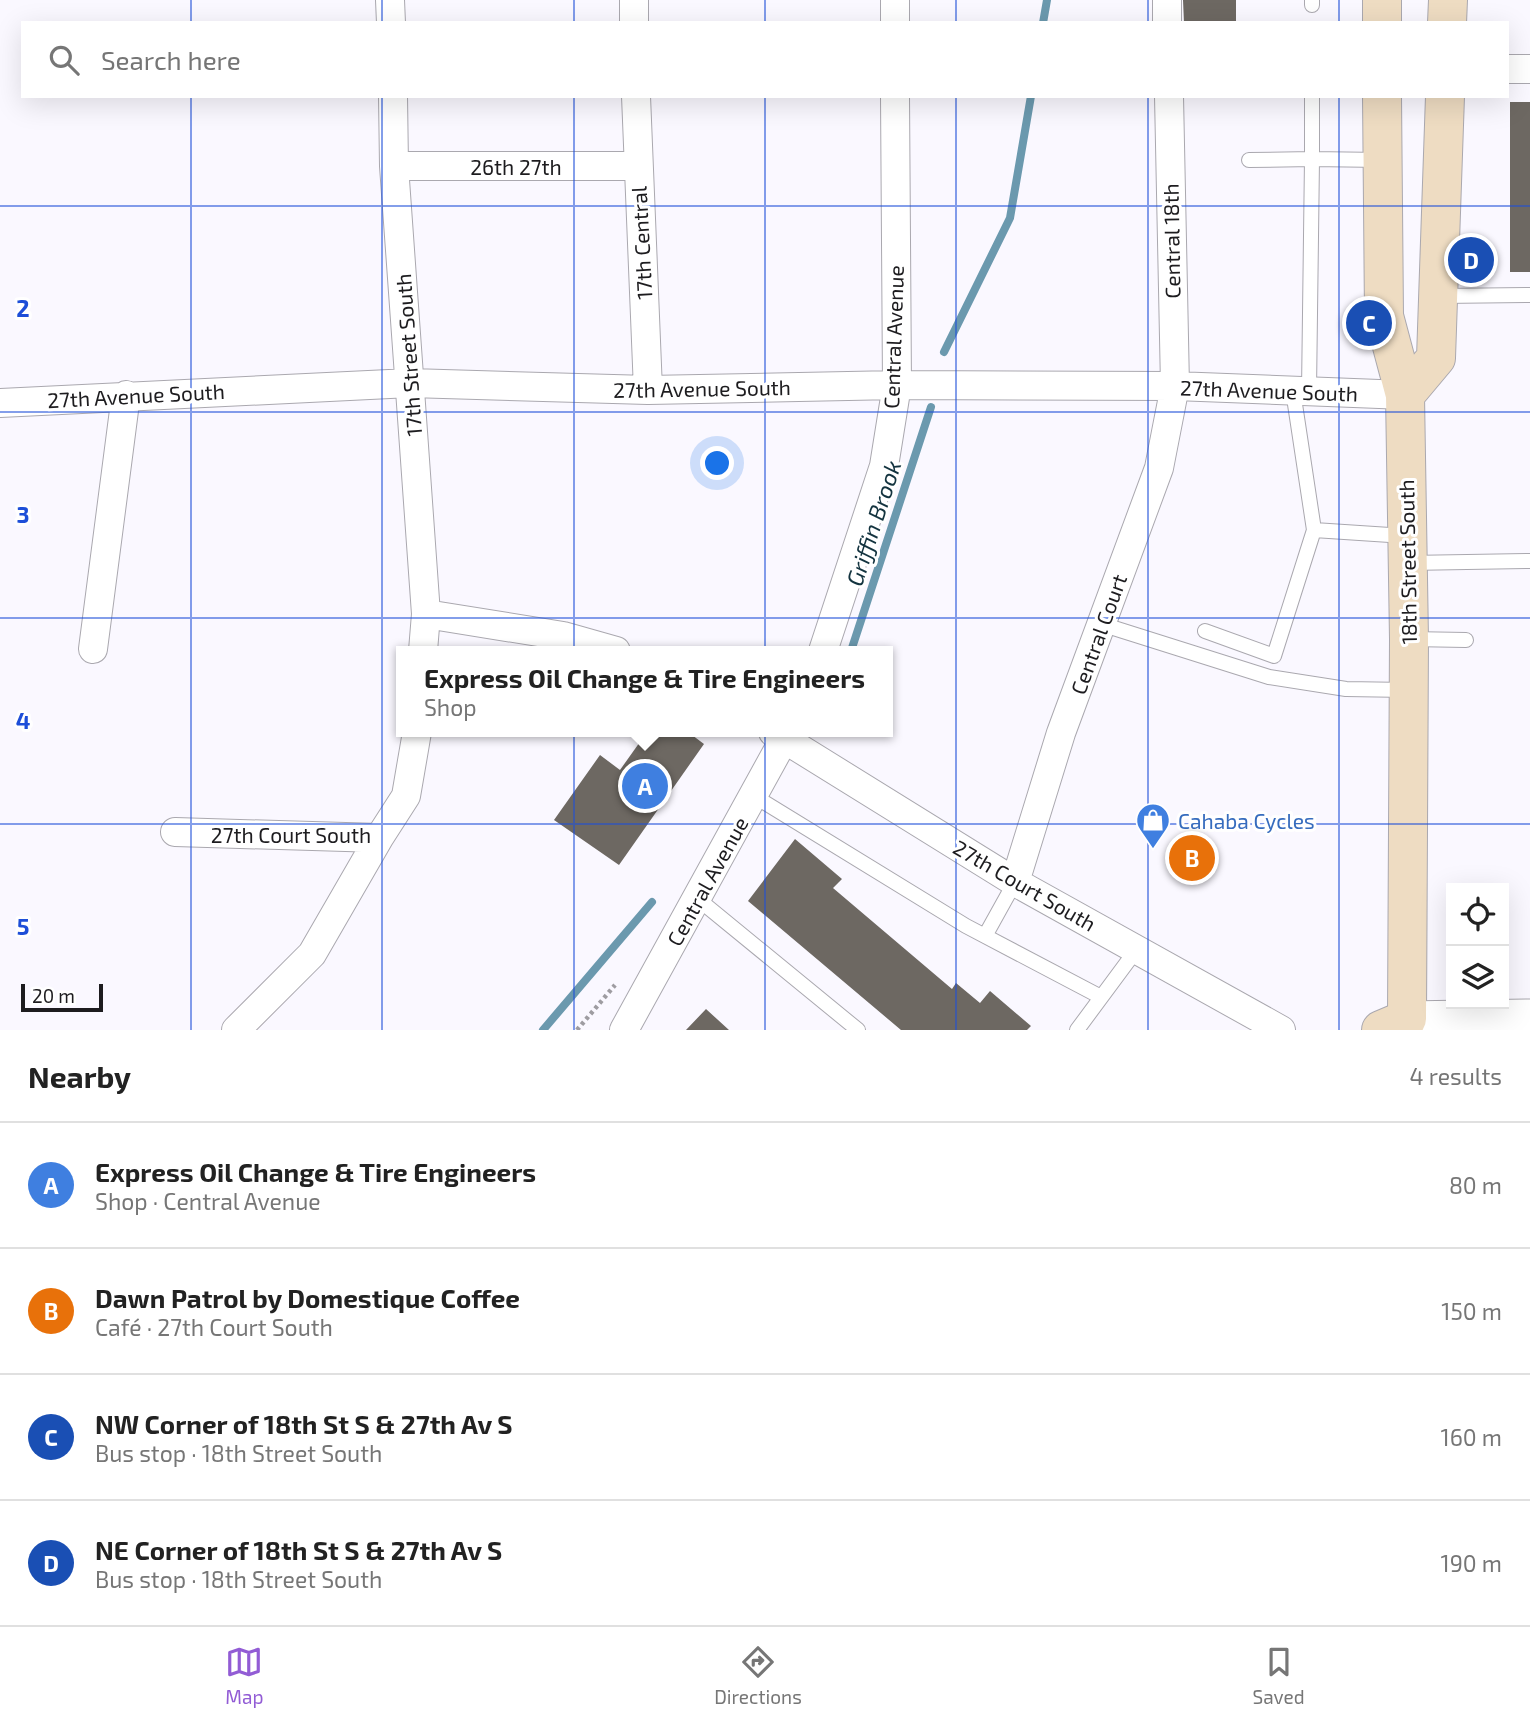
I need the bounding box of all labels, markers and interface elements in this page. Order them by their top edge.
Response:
search box [21,21,1509,98]
icon: search [45,41,83,79]
text: Search here [101,44,241,75]
street label: 26th 27th [470,154,562,179]
street label: Central 18th [1157,183,1185,299]
street label: 17th Central [626,185,656,300]
pin: D [1448,234,1494,286]
street label: Central Avenue [878,265,908,409]
street label: 17th Street South [390,273,426,437]
text: 2 [16,294,30,322]
pin: C [1346,297,1392,349]
street label: 27th Avenue South [613,374,791,402]
street label: 27th Avenue South [1180,374,1358,406]
street label: 27th Avenue South [47,378,225,412]
your location [700,446,734,480]
water label: Griffin Brook [840,457,906,589]
street label: 18th Street South [1393,479,1421,645]
text: 3 [16,500,30,528]
street label: Central Court [1065,570,1131,698]
popup [396,646,893,737]
text: Express Oil Change & Tire Engineers [424,662,865,693]
text: Shop [424,693,477,721]
text: 4 [16,706,30,734]
pin: A [622,760,668,812]
shop icon: Cahaba Cycles [1134,801,1172,850]
place label: Cahaba Cycles [1178,808,1315,833]
street label: Central Avenue [661,812,753,950]
street label: 27th Court South [211,822,371,847]
pin: B [1169,832,1215,884]
street label: 27th Court South [949,834,1101,936]
map controls [1446,883,1509,1009]
button: locate [1446,883,1509,946]
text: 5 [17,912,29,940]
button: layers [1446,946,1509,1009]
scale bar [21,981,103,1013]
text: 20 m [32,984,75,1007]
text: Nearby [28,1058,131,1094]
text: 4 results [1410,1062,1502,1090]
text: Express Oil Change & Tire Engineers [95,1156,536,1187]
text: A [43,1171,59,1199]
text: 80 m [1449,1171,1502,1199]
text: Shop · Central Avenue [95,1187,321,1215]
text: Dawn Patrol by Domestique Coffee [95,1282,520,1313]
text: B [44,1297,58,1325]
text: 150 m [1441,1297,1502,1325]
text: Café · 27th Court South [95,1313,333,1341]
text: NW Corner of 18th St S & 27th Av S [95,1408,512,1439]
text: C [44,1423,58,1451]
text: 160 m [1441,1423,1502,1451]
text: Bus stop · 18th Street South [95,1439,382,1467]
text: NE Corner of 18th St S & 27th Av S [95,1534,502,1565]
text: D [43,1549,59,1577]
text: 190 m [1441,1549,1502,1577]
text: Bus stop · 18th Street South [95,1565,382,1593]
tab: Map [225,1643,263,1708]
tab: Directions [714,1643,802,1708]
tab: Saved [1252,1643,1305,1708]

